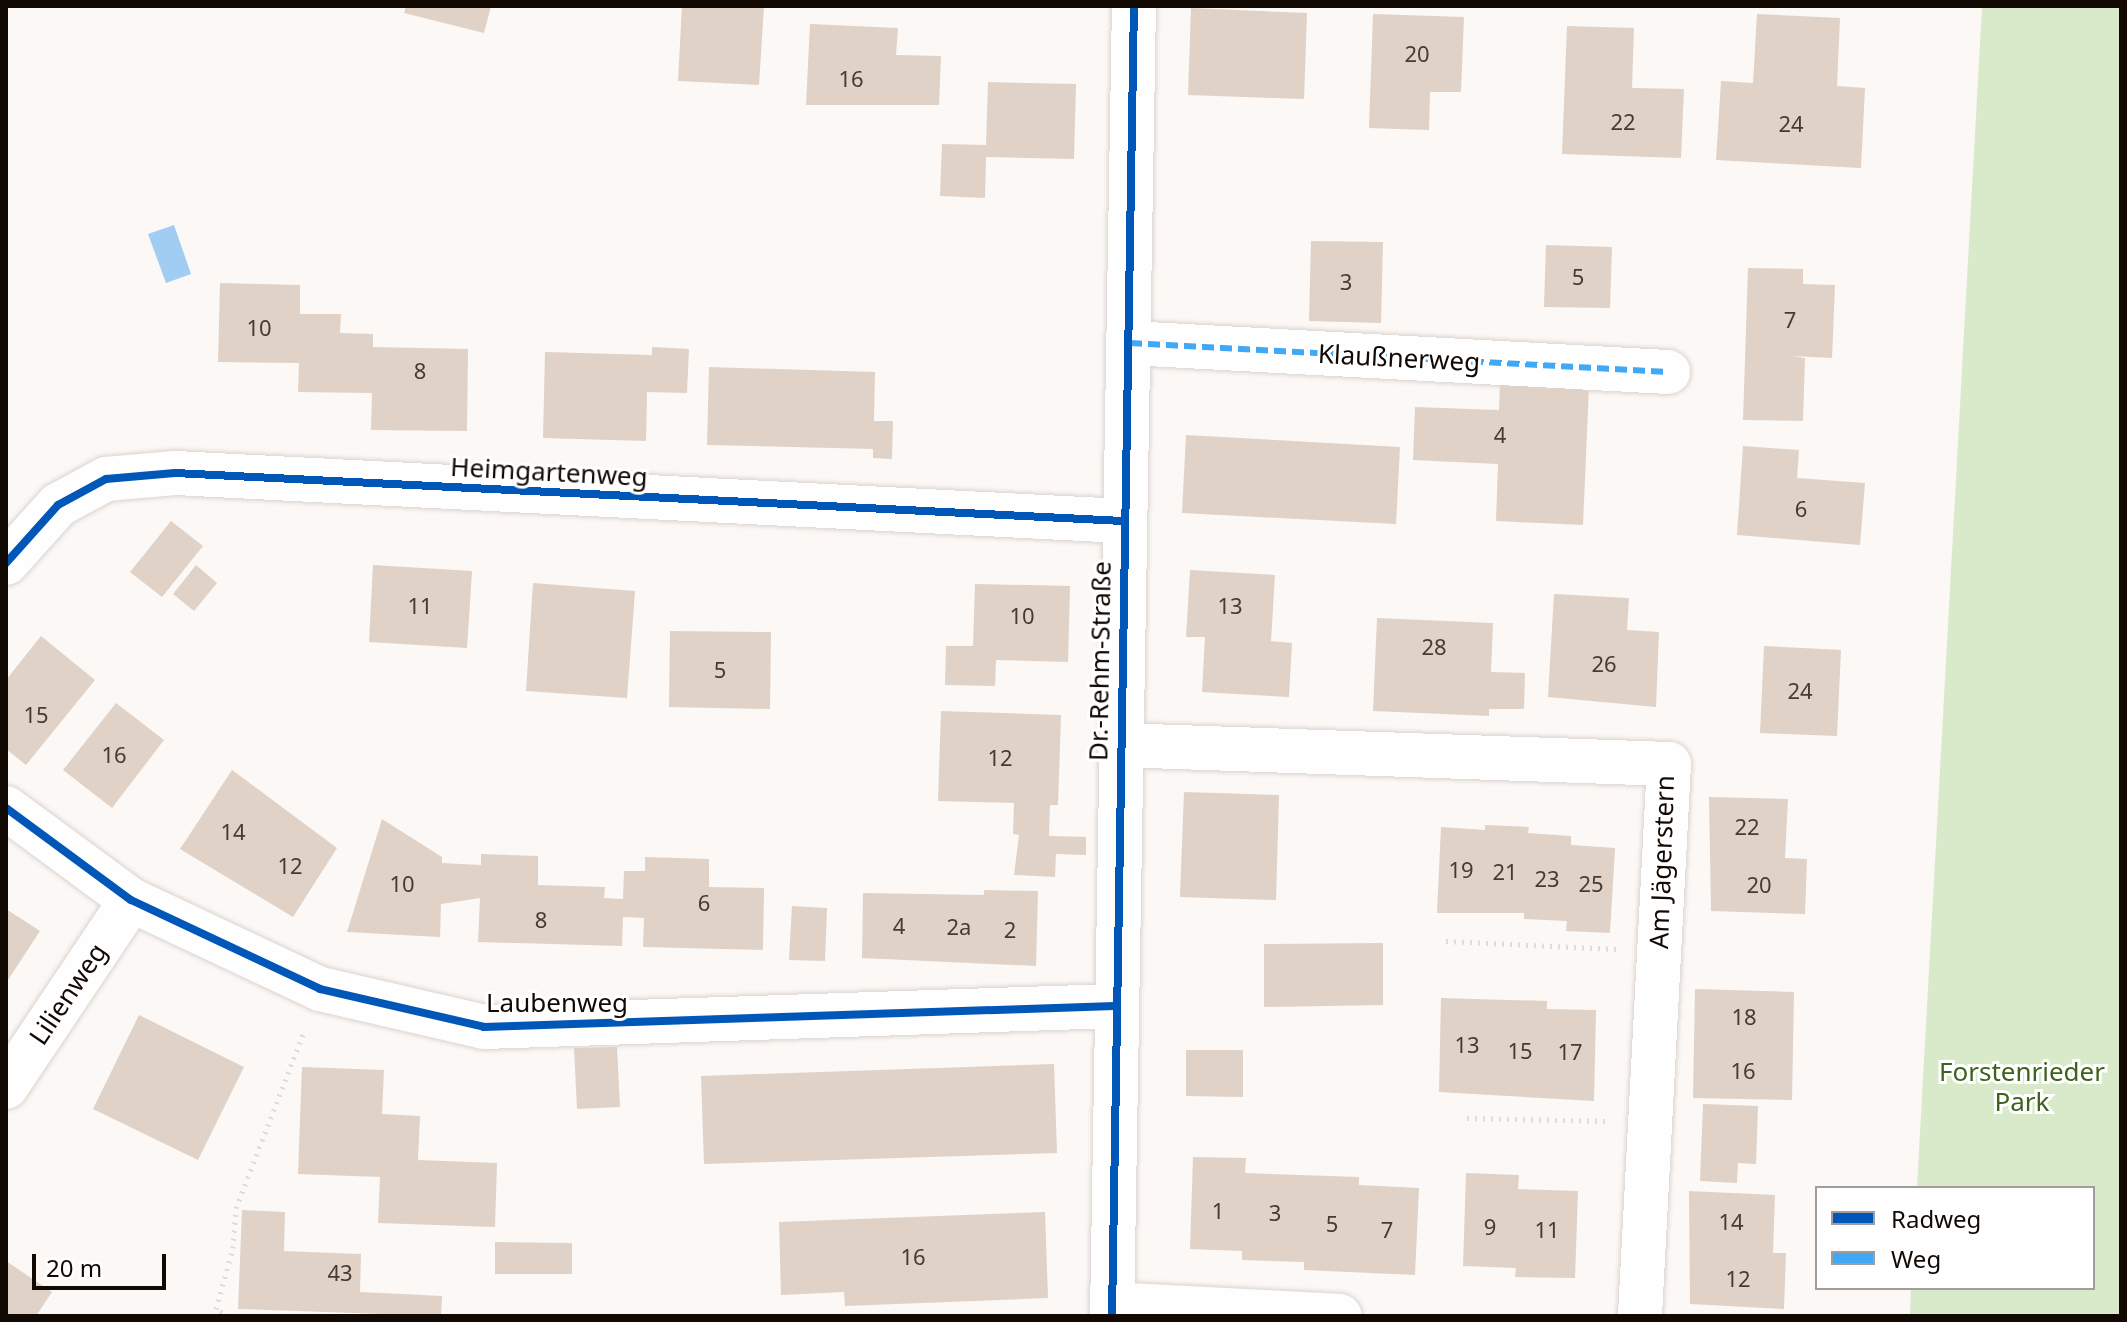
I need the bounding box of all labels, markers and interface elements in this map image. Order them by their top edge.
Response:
house number: 20 [1404,41,1430,67]
house number: 16 [838,66,864,92]
house number: 22 [1610,109,1636,135]
house number: 24 [1778,111,1804,137]
house number: 5 [1572,264,1584,290]
house number: 3 [1340,269,1352,295]
house number: 7 [1784,307,1796,333]
house number: 10 [246,315,272,341]
street label: Klaußnerweg [1317,338,1481,378]
house number: 8 [414,358,426,384]
house number: 4 [1494,422,1506,448]
street label: Heimgartenweg [450,451,648,493]
house number: 6 [1795,496,1807,522]
street label: Dr.-Rehm-Straße [1083,561,1117,761]
house number: 11 [407,593,433,619]
house number: 13 [1217,593,1243,619]
house number: 10 [1009,603,1035,629]
house number: 28 [1421,634,1447,660]
house number: 26 [1591,651,1617,677]
house number: 5 [714,657,726,683]
house number: 24 [1787,678,1813,704]
house number: 15 [23,702,49,728]
house number: 16 [101,742,127,768]
house number: 12 [987,745,1013,771]
street label: Am Jägerstern [1643,774,1681,950]
house number: 22 [1734,814,1760,840]
house number: 14 [220,819,246,845]
house number: 12 [277,853,303,879]
house number: 19 [1448,857,1474,883]
house number: 21 [1492,859,1518,885]
house number: 23 [1534,866,1560,892]
house number: 10 [389,871,415,897]
house number: 25 [1578,871,1604,897]
house number: 20 [1746,872,1772,898]
house number: 6 [698,890,710,916]
house number: 8 [535,907,547,933]
house number: 4 [893,913,905,939]
house number: 2a [947,914,971,940]
house number: 2 [1004,917,1016,943]
street label: Lilienweg [23,937,113,1051]
street label: Laubenweg [486,987,628,1019]
house number: 18 [1731,1004,1757,1030]
house number: 13 [1454,1032,1480,1058]
house number: 15 [1507,1038,1533,1064]
house number: 17 [1557,1039,1583,1065]
park label: Forstenrieder Park [1939,1056,2105,1118]
house number: 16 [1730,1058,1756,1084]
legend [1815,1186,2095,1290]
house number: 1 [1212,1198,1224,1224]
house number: 3 [1269,1200,1281,1226]
text: Radweg [1891,1202,1981,1235]
house number: 14 [1718,1209,1744,1235]
house number: 5 [1326,1211,1338,1237]
house number: 9 [1484,1214,1496,1240]
house number: 7 [1381,1217,1393,1243]
house number: 11 [1534,1217,1560,1243]
scale bar [36,1238,170,1288]
text: Weg [1891,1242,1941,1275]
house number: 16 [900,1244,926,1270]
text: 20 m [46,1251,102,1284]
house number: 43 [327,1260,353,1286]
house number: 12 [1725,1266,1751,1292]

